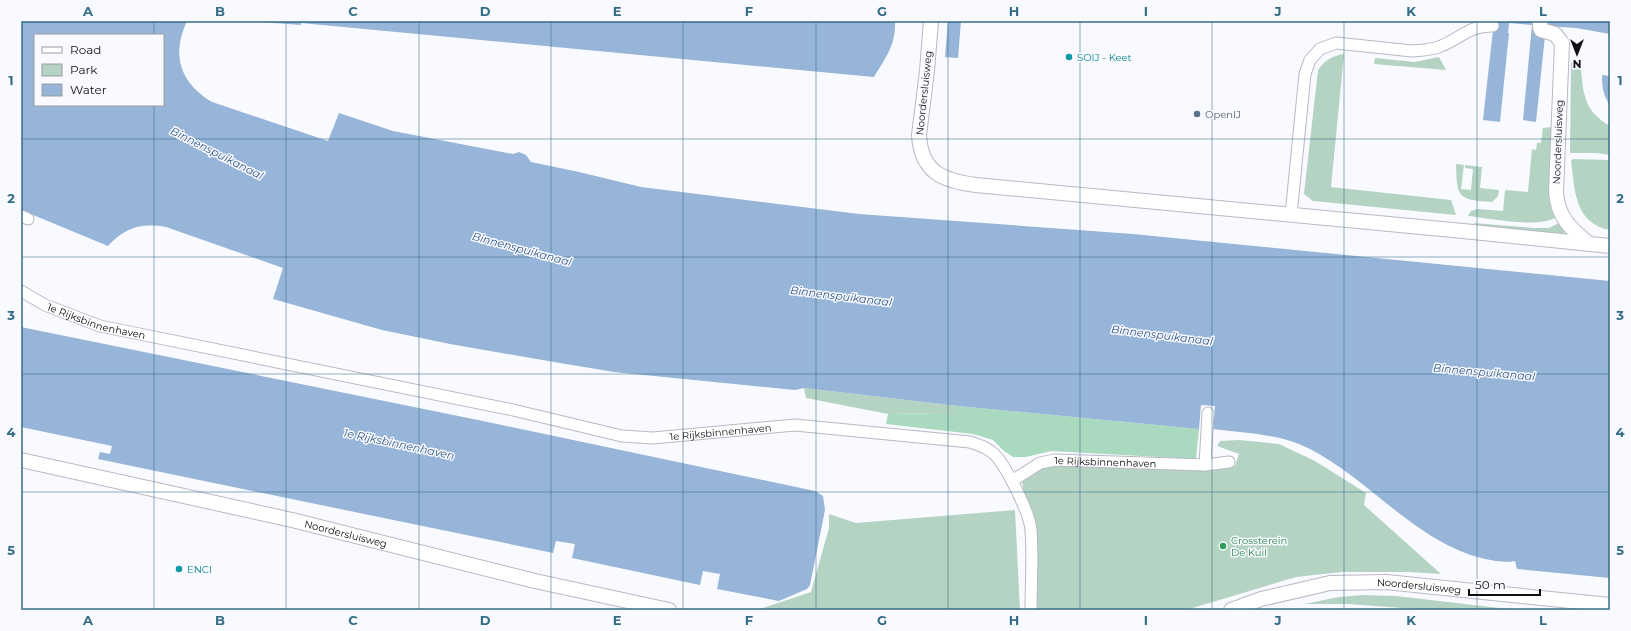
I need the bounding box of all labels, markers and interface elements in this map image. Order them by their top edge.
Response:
text: A [82,3,94,19]
text: B [215,3,225,19]
text: C [348,3,358,19]
text: D [480,3,491,19]
text: E [613,3,622,19]
text: F [745,3,753,19]
text: G [877,3,887,19]
text: H [1009,3,1019,19]
text: I [1144,3,1148,19]
text: J [1273,3,1282,19]
text: K [1406,3,1416,19]
text: L [1539,3,1547,19]
legend [34,34,164,106]
north arrow [1557,34,1597,74]
text: Road [70,42,101,57]
street label: Noordersluisweg [913,50,935,136]
place label: SOIJ - Keet [1077,51,1132,64]
marker: SOIJ - Keet [1064,52,1074,62]
text: N [1573,57,1581,71]
text: Park [70,62,98,77]
text: 1 [8,72,14,88]
text: 1 [1617,72,1623,88]
text: Water [70,82,107,97]
street label: Noordersluisweg [1550,99,1566,185]
place label: OpenIJ [1205,108,1241,121]
marker: OpenIJ [1192,109,1202,119]
water label: Binnenspuikanaal [168,124,266,183]
text: 2 [7,190,15,206]
text: 2 [1616,190,1624,206]
water label: Binnenspuikanaal [471,229,573,269]
water label: Binnenspuikanaal [789,283,893,309]
street label: 1e Rijksbinnenhaven [46,300,147,342]
text: 3 [6,307,15,323]
text: 3 [1615,307,1624,323]
water label: Binnenspuikanaal [1110,322,1214,348]
water label: Binnenspuikanaal [1432,361,1536,383]
street label: 1e Rijksbinnenhaven [669,421,772,443]
text: 4 [7,424,16,440]
text: 4 [1616,424,1625,440]
water label: 1e Rijksbinnenhaven [342,425,456,463]
street label: 1e Rijksbinnenhaven [1054,453,1157,470]
street label: Noordersluisweg [303,517,388,550]
place label: Crossterein De Kuil [1231,534,1287,559]
marker: Crossterein De Kuil [1218,541,1228,551]
text: 5 [7,542,15,558]
text: 5 [1616,542,1624,558]
place label: ENCI [187,563,212,576]
marker: ENCI [174,564,184,574]
scale bar [1469,571,1540,597]
street label: Noordersluisweg [1377,575,1462,596]
text: 50 m [1475,577,1506,592]
text: A [82,612,94,628]
text: B [215,612,225,628]
text: C [348,612,358,628]
text: D [480,612,491,628]
text: E [613,612,622,628]
text: F [745,612,753,628]
text: G [877,612,887,628]
text: H [1009,612,1019,628]
text: I [1144,612,1148,628]
text: J [1273,612,1282,628]
text: K [1406,612,1416,628]
text: L [1539,612,1547,628]

